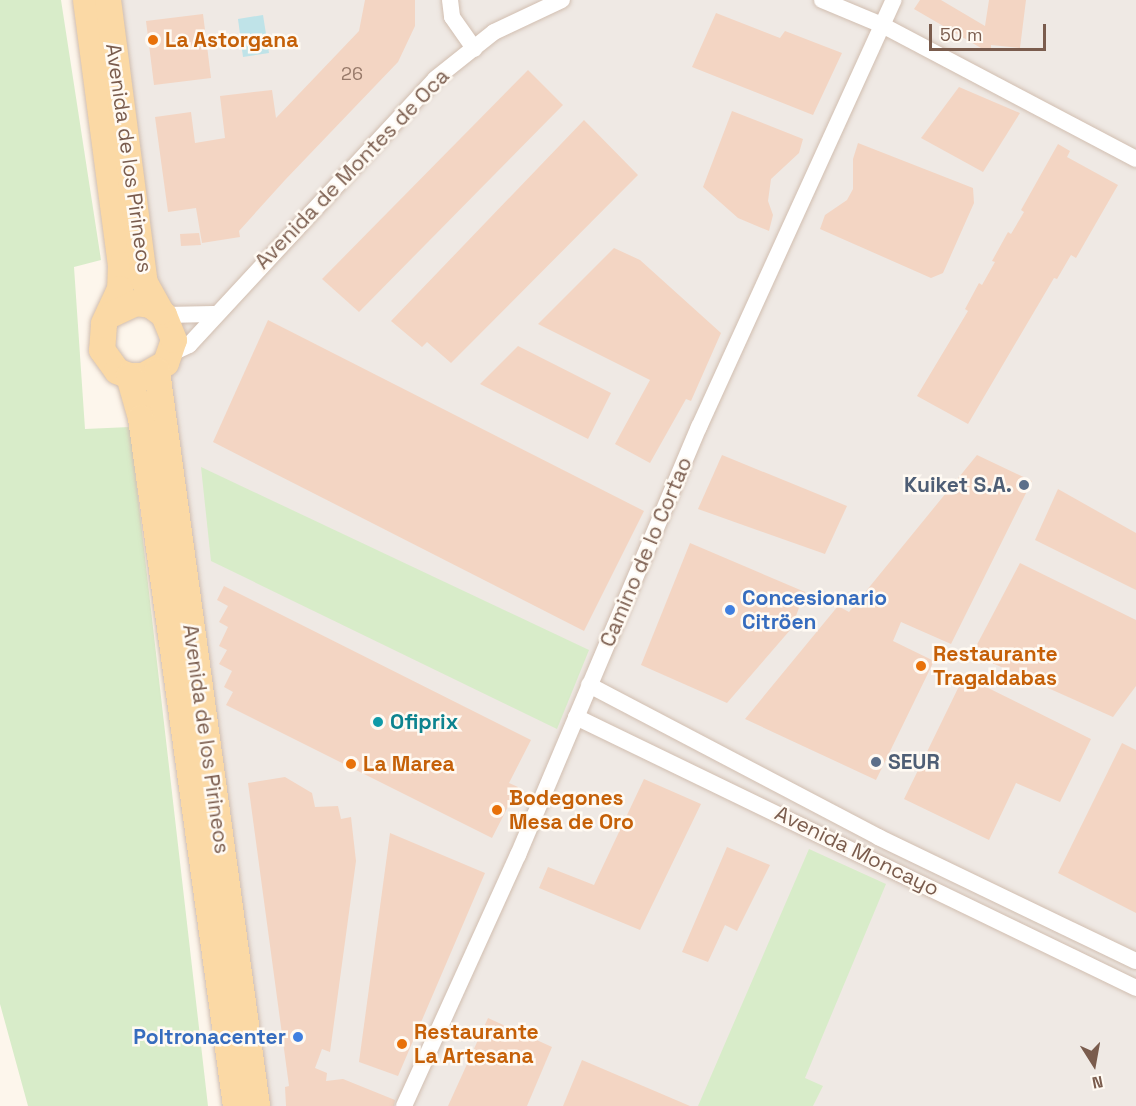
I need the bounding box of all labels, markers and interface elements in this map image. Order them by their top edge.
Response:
scale bar [932,12,1049,50]
text: 50 m [940,23,982,46]
place label: La Astorgana [165,27,299,53]
marker: La Astorgana [146,33,160,47]
street label: Avenida de los Pirineos [100,42,158,274]
house number: 26 [341,63,363,85]
street label: Avenida de Montes de Oca [250,64,454,274]
street label: Camino de lo Cortao [595,453,697,651]
place label: Kuiket S.A. [904,472,1012,498]
marker: Kuiket S.A. [1017,478,1031,492]
place label: Concesionario Citröen [742,585,887,635]
marker: Concesionario Citröen [723,603,737,617]
street label: Avenida de los Pirineos [177,623,235,855]
place label: Restaurante Tragaldabas [933,641,1058,691]
marker: Restaurante Tragaldabas [914,659,928,673]
place label: Ofiprix [390,709,458,735]
marker: Ofiprix [371,715,385,729]
place label: SEUR [888,749,940,775]
place label: La Marea [363,751,455,777]
marker: SEUR [869,755,883,769]
marker: La Marea [344,757,358,771]
place label: Bodegones Mesa de Oro [509,785,634,835]
street label: Avenida Moncayo [771,800,943,902]
marker: Bodegones Mesa de Oro [490,803,504,817]
place label: Restaurante La Artesana [414,1019,539,1069]
place label: Poltronacenter [133,1024,286,1050]
marker: Poltronacenter [291,1030,305,1044]
north arrow [1064,1034,1124,1094]
marker: Restaurante La Artesana [395,1037,409,1051]
text: N [1090,1071,1105,1093]

